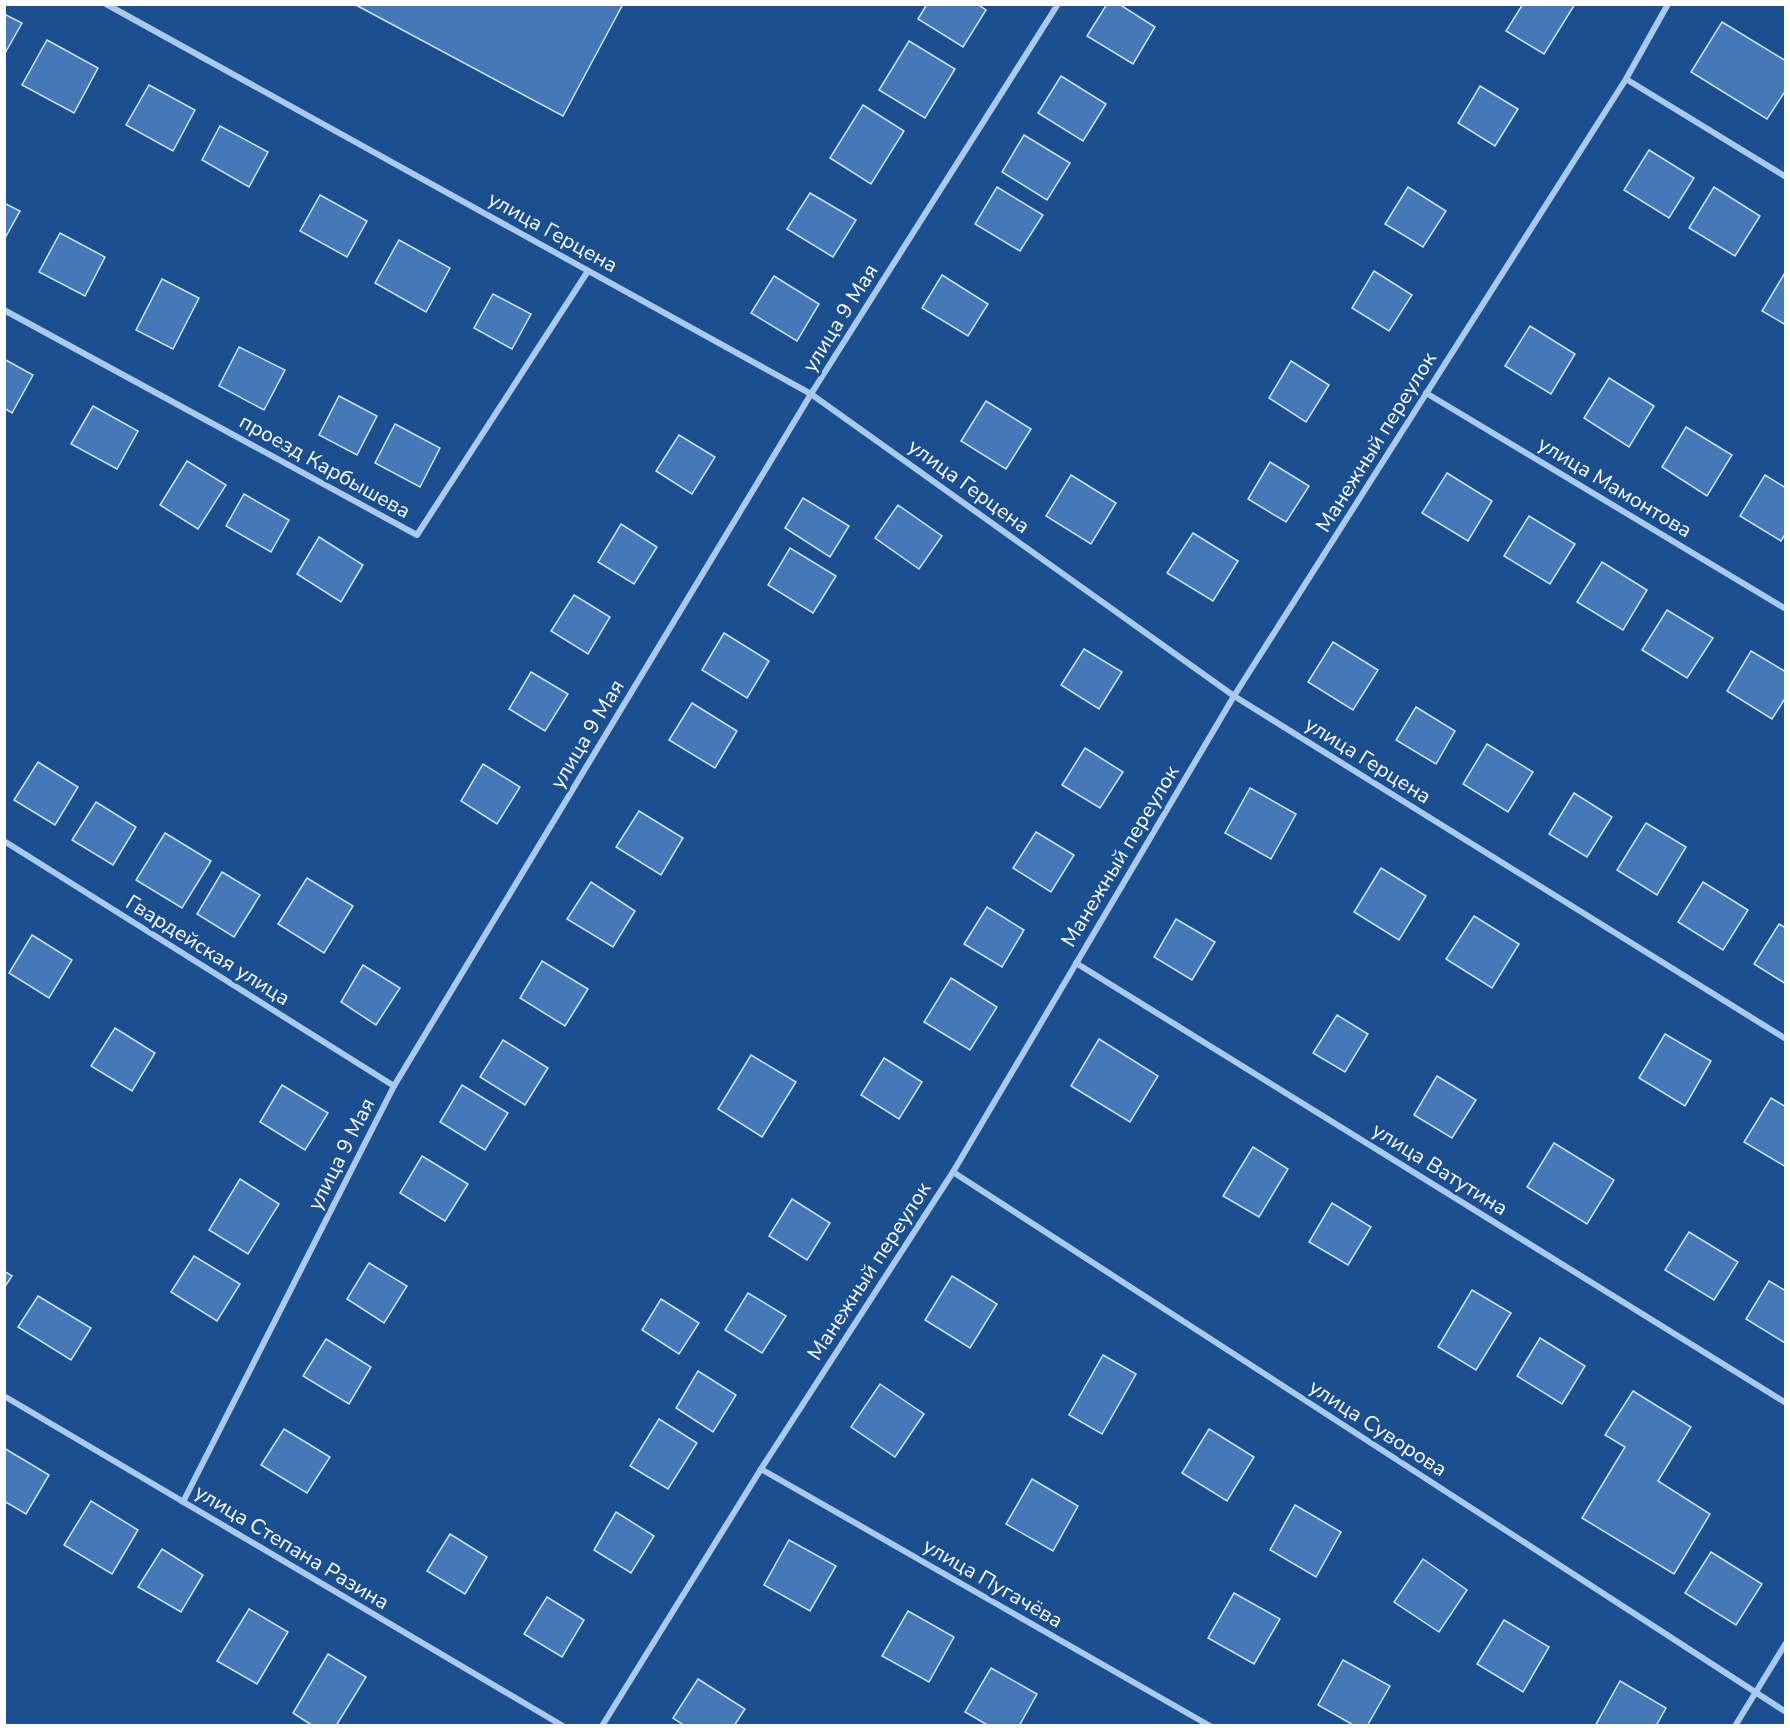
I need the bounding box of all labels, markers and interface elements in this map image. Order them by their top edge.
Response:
street label: улица Герцена [483,185,623,279]
street label: улица 9 Мая [796,259,884,377]
street label: Манежный переулок [1309,346,1443,537]
street label: проезд Карбышева [234,407,416,525]
street label: улица Мамонтова [1533,430,1697,544]
street label: улица Герцена [902,432,1036,540]
street label: улица 9 Мая [543,674,631,794]
street label: улица Герцена [1299,710,1437,810]
street label: Манежный переулок [1055,759,1186,952]
street label: Гвардейская улица [121,888,295,1012]
street label: улица 9 Мая [301,1093,381,1215]
street label: улица Ватутина [1367,1116,1513,1222]
street label: Манежный переулок [801,1176,938,1366]
street label: улица Суворова [1304,1373,1452,1483]
street label: улица Степана Разина [190,1478,394,1616]
street label: улица Пугачёва [918,1532,1068,1634]

